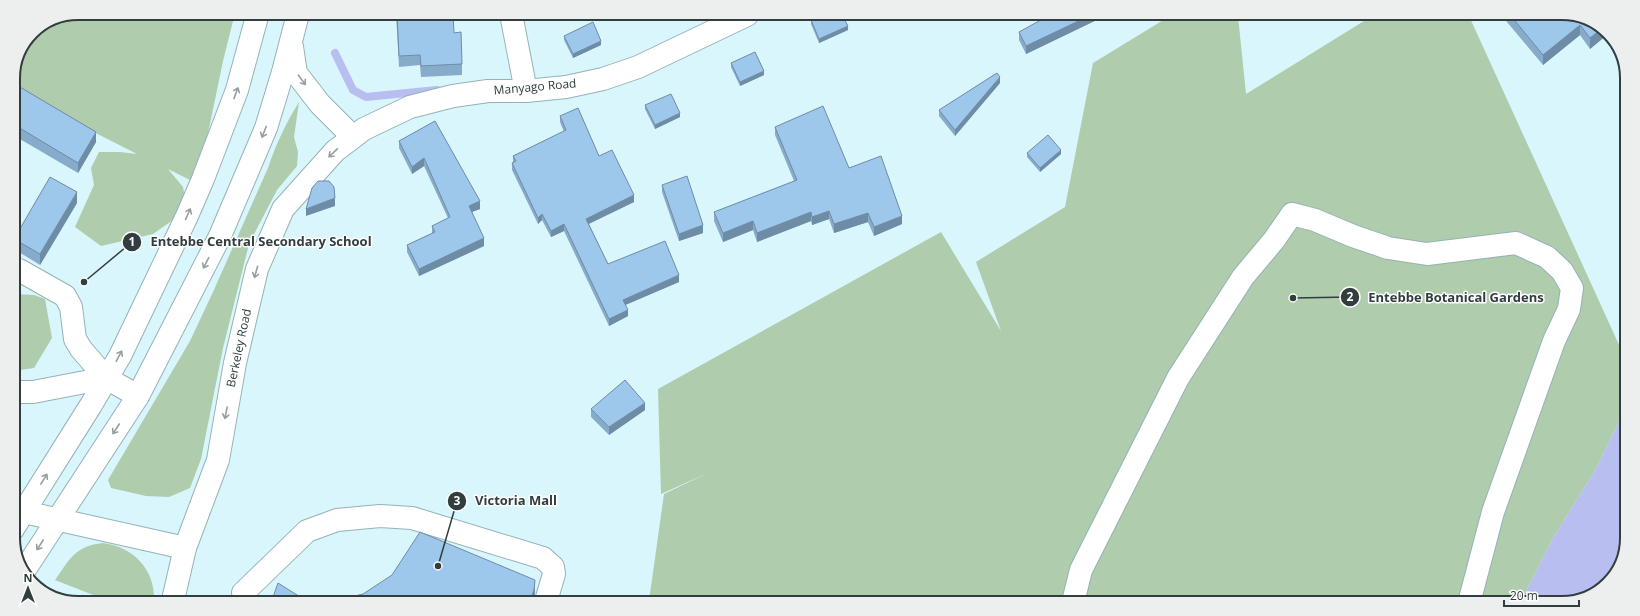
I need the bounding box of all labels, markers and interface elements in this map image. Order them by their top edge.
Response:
street label: Manyago Road [493,74,577,99]
one-way arrow [298,75,306,86]
one-way arrow [232,87,240,99]
one-way arrow [260,125,268,137]
one-way arrow [328,148,338,158]
one-way arrow [185,208,192,220]
callout: Entebbe Central Secondary School [122,229,380,254]
text: Entebbe Central Secondary School [150,232,372,250]
text: 1 [129,233,135,250]
one-way arrow [202,257,209,269]
one-way arrow [252,266,259,279]
callout: Entebbe Botanical Gardens [1340,285,1551,310]
text: 2 [1347,288,1354,305]
text: Entebbe Botanical Gardens [1368,288,1544,306]
street label: Berkeley Road [222,307,255,389]
one-way arrow [116,350,123,362]
one-way arrow [222,406,230,419]
one-way arrow [112,423,120,435]
one-way arrow [41,473,49,485]
callout: Victoria Mall [447,488,565,513]
text: Victoria Mall [475,491,557,509]
text: 3 [454,492,461,509]
one-way arrow [36,540,45,551]
north arrow [8,568,48,608]
text: N [24,570,32,585]
scale bar [1504,582,1579,608]
text: 20 m [1510,587,1538,604]

